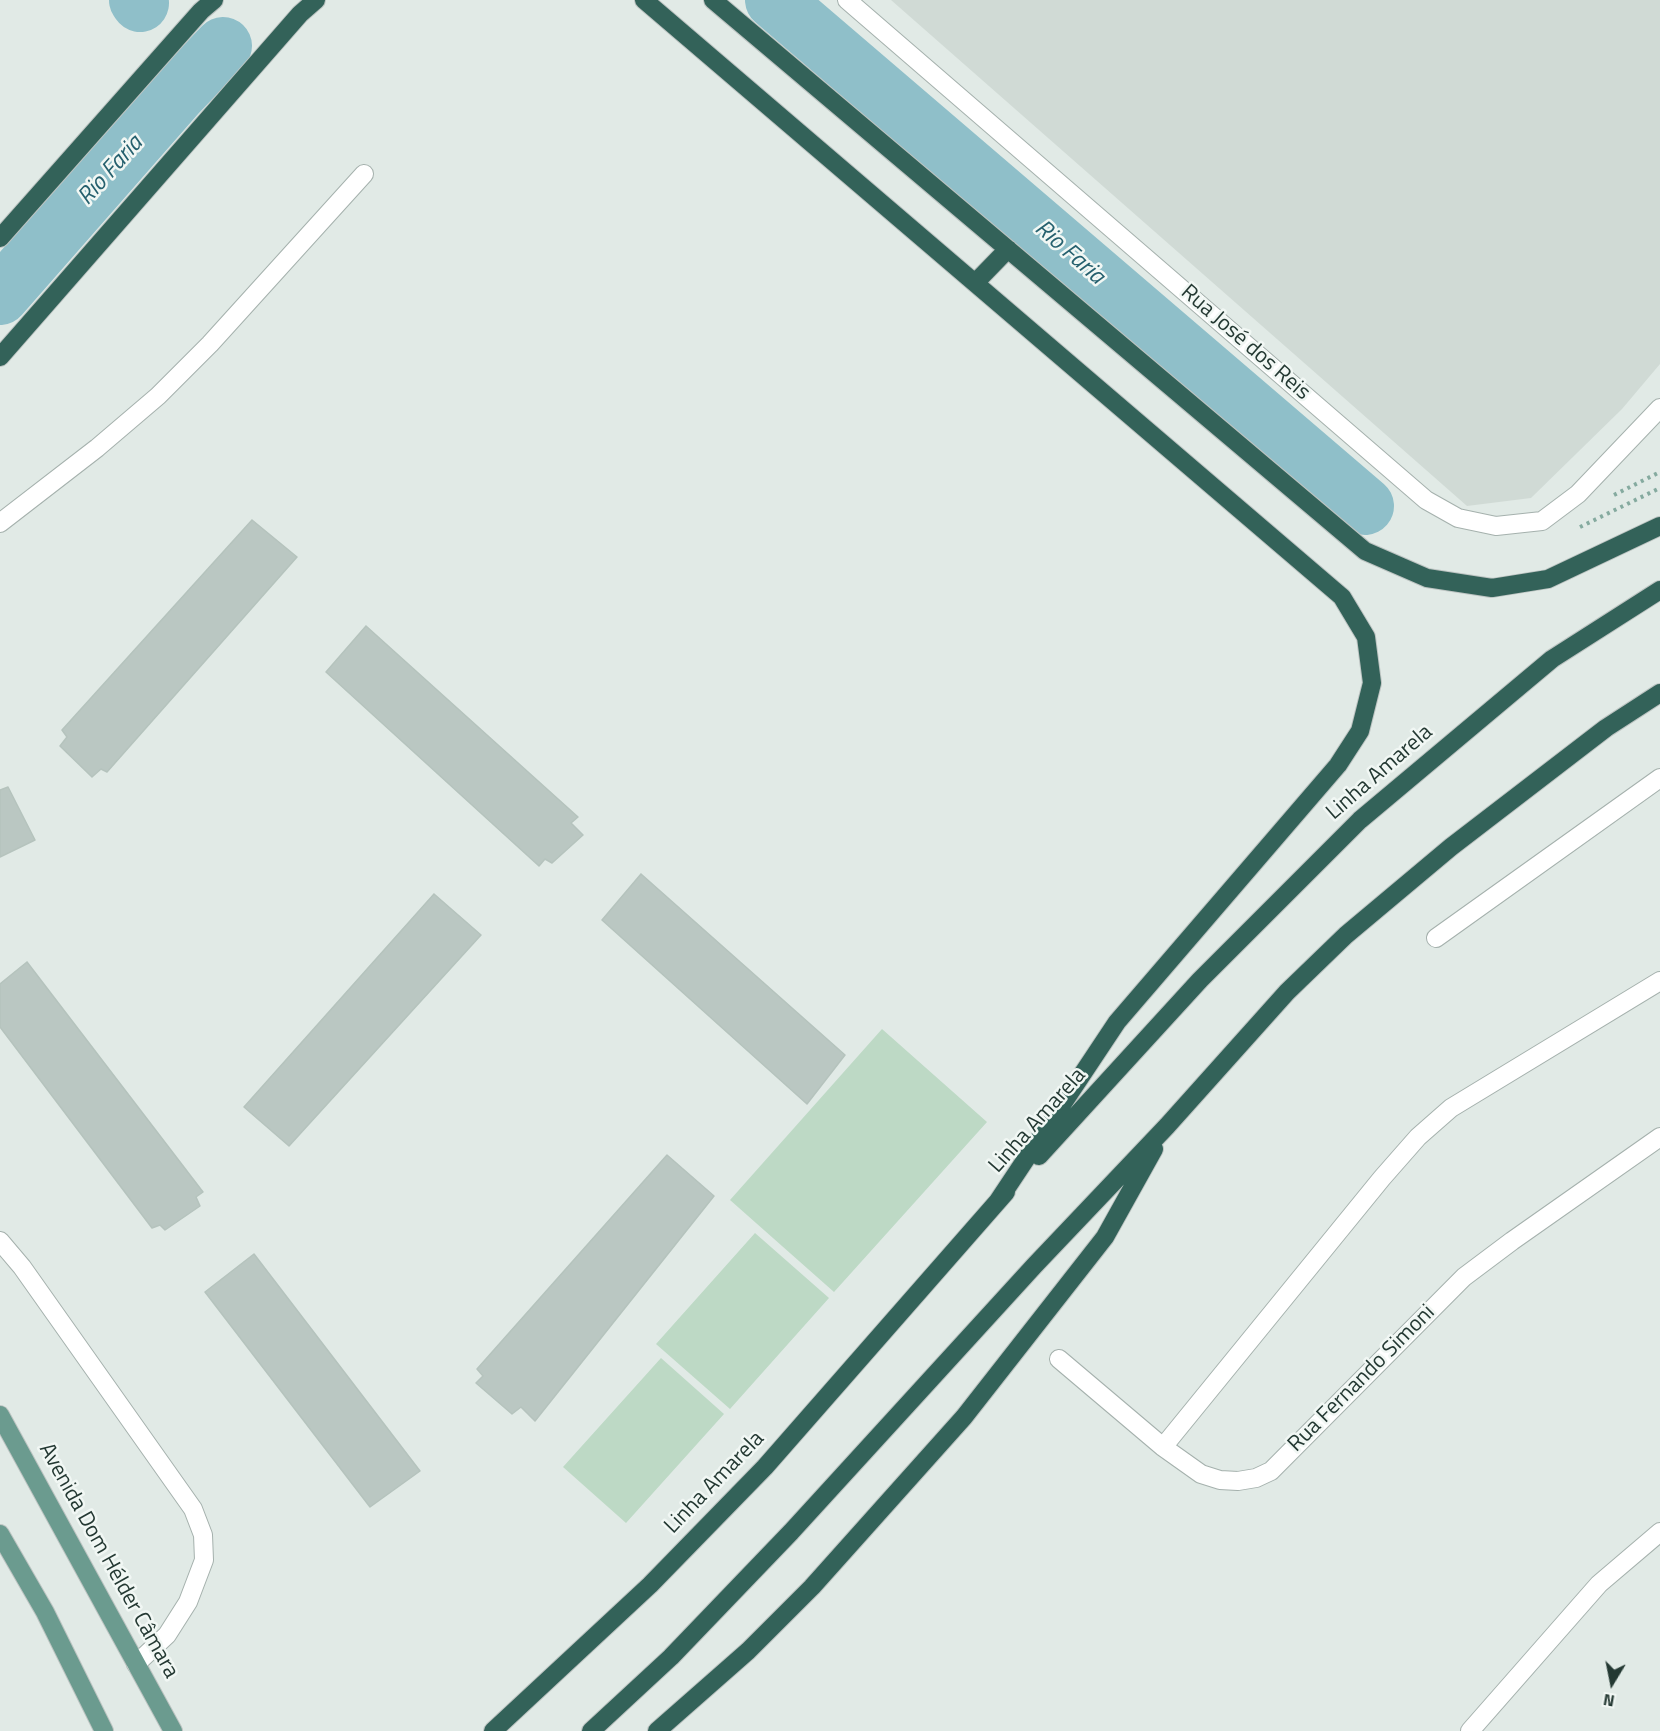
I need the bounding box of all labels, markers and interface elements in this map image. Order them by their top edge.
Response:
water label: Rio Faria [72,130,150,212]
water label: Rio Faria [1028,215,1110,291]
street label: Rua José dos Reis [1175,280,1315,406]
street label: Linha Amarela [1322,720,1438,826]
street label: Linha Amarela [984,1063,1092,1179]
street label: Rua Fernando Simoni [1283,1300,1441,1458]
street label: Linha Amarela [660,1426,770,1540]
street label: Avenida Dom Hélder Câmara [32,1439,184,1683]
north arrow [1582,1653,1642,1713]
text: N [1601,1688,1616,1714]

